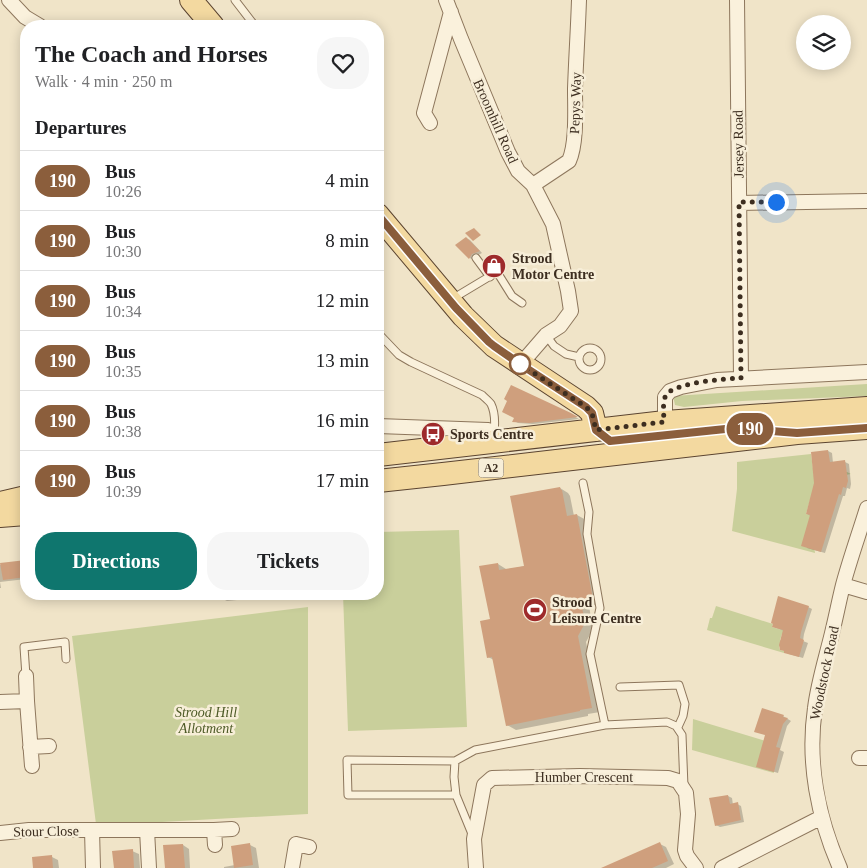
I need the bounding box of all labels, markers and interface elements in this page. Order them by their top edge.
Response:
map controls [796,15,851,70]
button: layers [796,15,851,70]
button: heart [317,37,369,89]
text: The Coach and Horses [35,41,268,67]
street label: Pepys Way [567,72,584,134]
text: Walk · 4 min · 250 m [35,73,172,90]
street label: Broomhill Road [470,77,521,166]
street label: Jersey Road [730,110,747,178]
text: Departures [35,117,126,138]
text: Bus [105,161,136,182]
text: 4 min [325,170,369,191]
text: 190 [49,171,76,191]
text: 10:26 [105,183,141,200]
your location [764,190,789,215]
text: Bus [105,221,136,242]
text: 8 min [325,230,369,251]
text: 190 [49,231,76,251]
text: 10:30 [105,243,141,260]
place label: Strood Motor Centre [512,251,594,282]
shop icon: Strood Motor Centre [481,253,507,279]
text: Bus [105,281,136,302]
text: 12 min [316,290,369,311]
text: 190 [49,291,76,311]
text: 10:34 [105,303,141,320]
text: Bus [105,341,136,362]
text: 13 min [316,350,369,371]
text: 190 [49,351,76,371]
unlabelled marker [509,353,531,375]
text: 10:35 [105,363,141,380]
text: Bus [105,401,136,422]
text: 16 min [316,410,369,431]
text: 190 [49,411,76,431]
line badge: 190 [721,413,779,445]
text: 190 [737,419,764,439]
bus stop icon: Sports Centre [420,421,446,447]
text: 10:38 [105,423,141,440]
place label: Sports Centre [450,427,533,442]
road number: A2 [478,458,504,478]
text: Bus [105,461,136,482]
text: 17 min [316,470,369,491]
text: 190 [49,471,76,491]
text: 10:39 [105,483,141,500]
button: Directions [35,532,197,590]
button: Tickets [207,532,369,590]
place label: Strood Leisure Centre [552,595,641,626]
sports icon: Strood Leisure Centre [522,597,548,623]
street label: Woodstock Road [807,625,842,721]
park label: Strood Hill Allotment [175,705,237,736]
street label: Humber Crescent [535,770,633,785]
street label: Stour Close [13,823,79,840]

